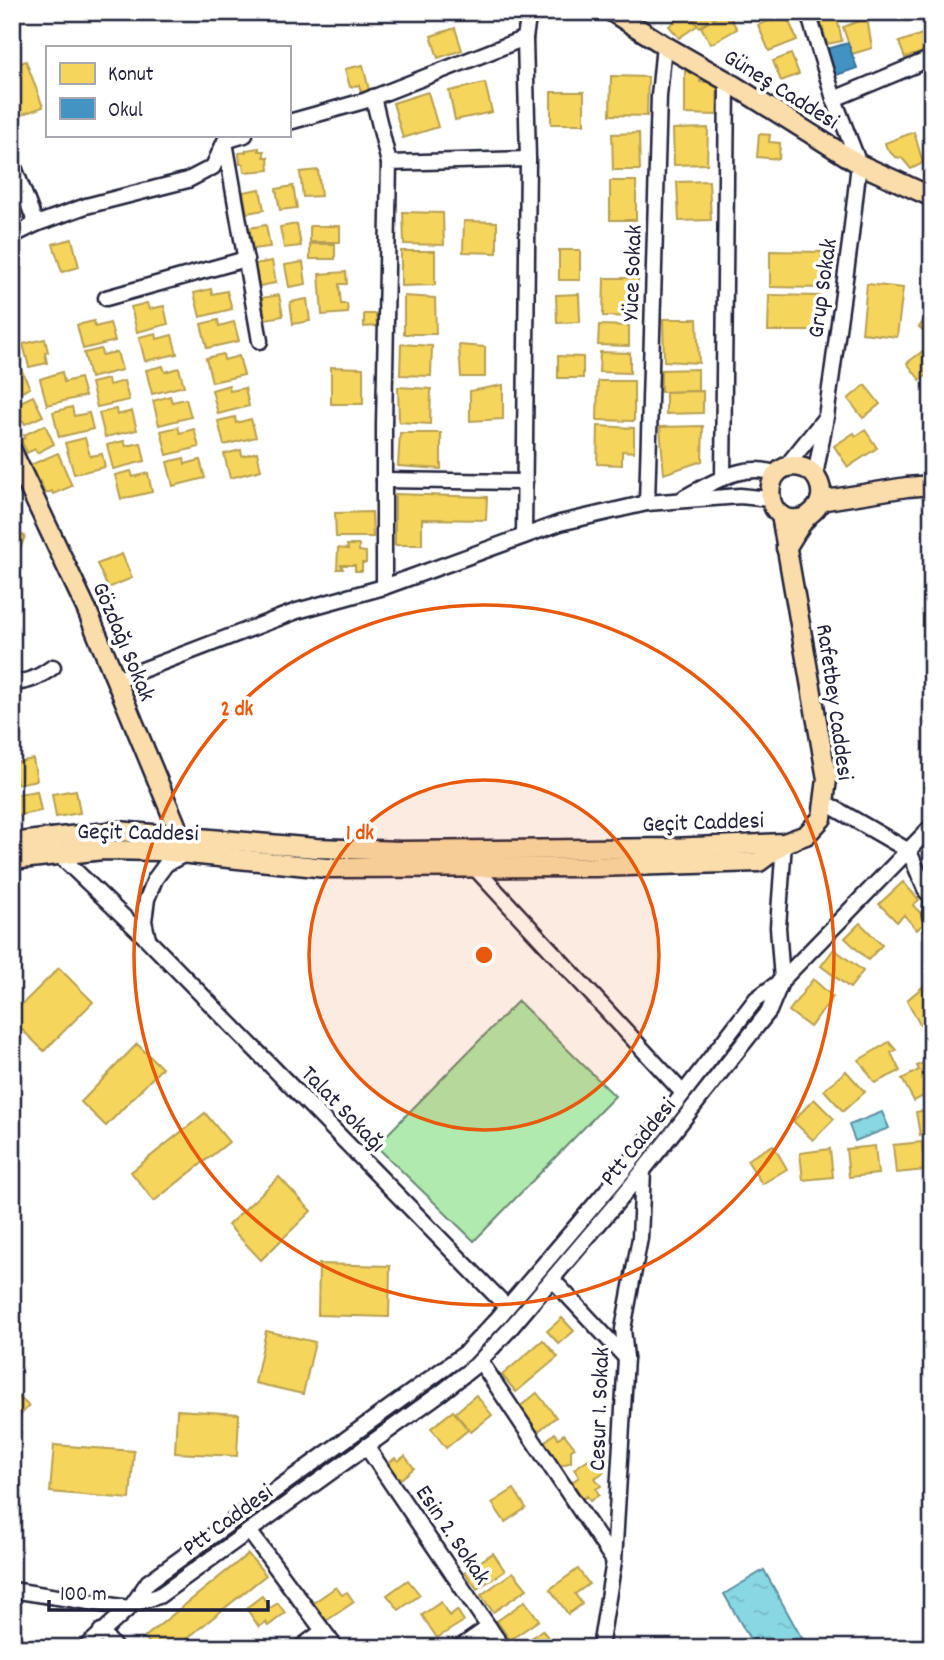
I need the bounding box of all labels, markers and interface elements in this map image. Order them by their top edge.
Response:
street label: Güneş Caddesi [716,42,845,140]
legend [46,46,290,136]
text: Konut [108,61,154,91]
text: Okul [108,97,143,127]
street label: Yüce Sokak [615,224,653,322]
street label: Grup Sokak [800,236,848,340]
street label: Gözdağı Sokak [82,577,163,707]
street label: Rafetbey Caddesi [805,622,861,783]
text: 2 dk [221,696,254,726]
street label: Geçit Caddesi [642,805,765,843]
street label: Geçit Caddesi [77,816,199,852]
text: 1 dk [346,820,374,850]
centre of rings [472,943,496,967]
street label: Talat Sokağı [292,1059,392,1161]
street label: Ptt Caddesi [593,1091,686,1194]
street label: Cesur 1. Sokak [582,1346,620,1472]
street label: Ptt Caddesi [176,1477,281,1566]
street label: Esin 2. Sokak [406,1479,498,1593]
scale bar [49,1569,268,1613]
text: 100 m [60,1581,107,1611]

